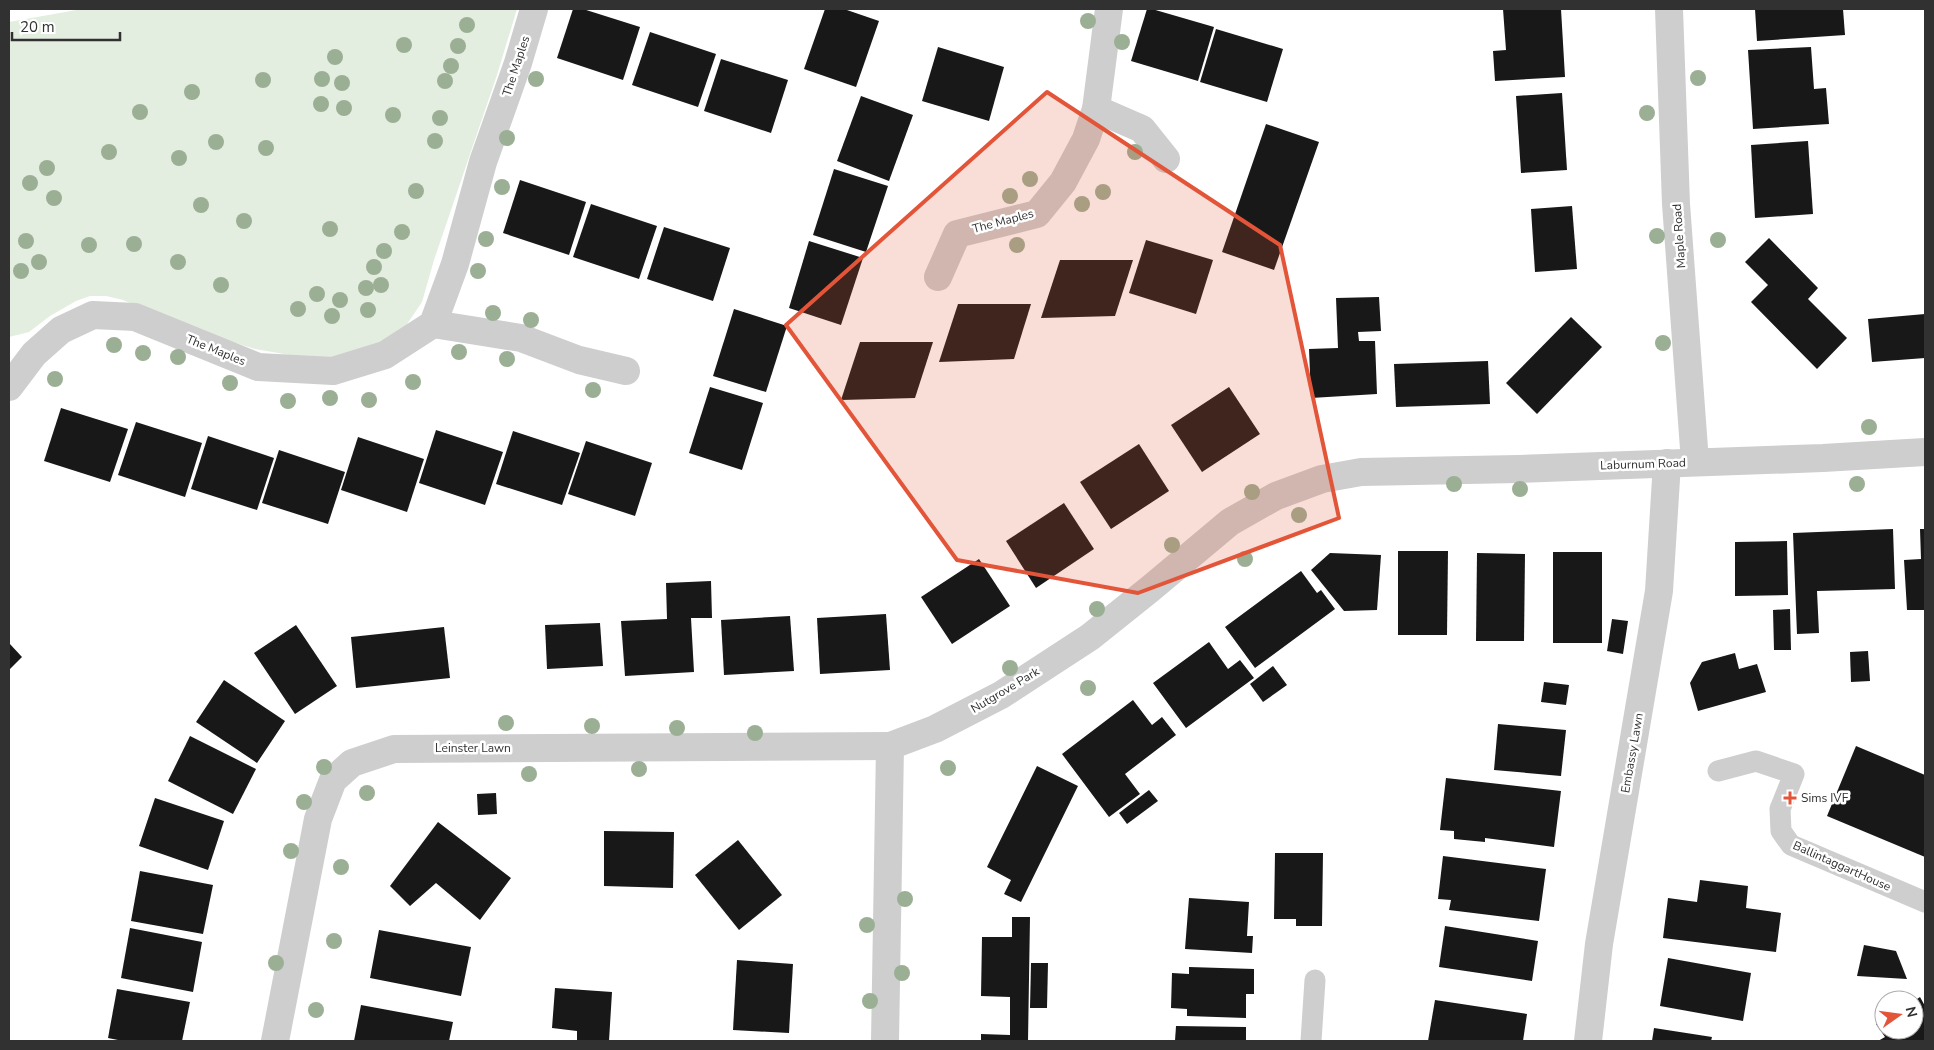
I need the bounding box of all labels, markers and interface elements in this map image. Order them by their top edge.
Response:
scale bar [12,10,120,42]
text: 20 m [20,17,55,37]
street label: The Maples [499,33,533,98]
street label: Maple Road [1669,203,1689,269]
street label: The Maples [971,205,1036,237]
street label: The Maples [184,331,248,369]
street label: Laburnum Road [1600,455,1686,473]
street label: Nutgrove Park [968,663,1043,717]
street label: Embassy Lawn [1617,712,1647,794]
street label: Leinster Lawn [435,740,511,756]
place label: Sims IVF [1801,790,1849,806]
marker: Sims IVF [1783,791,1797,805]
street label: BallintaggartHouse [1790,837,1894,895]
north arrow [1874,990,1924,1040]
text: N [1901,1005,1922,1019]

